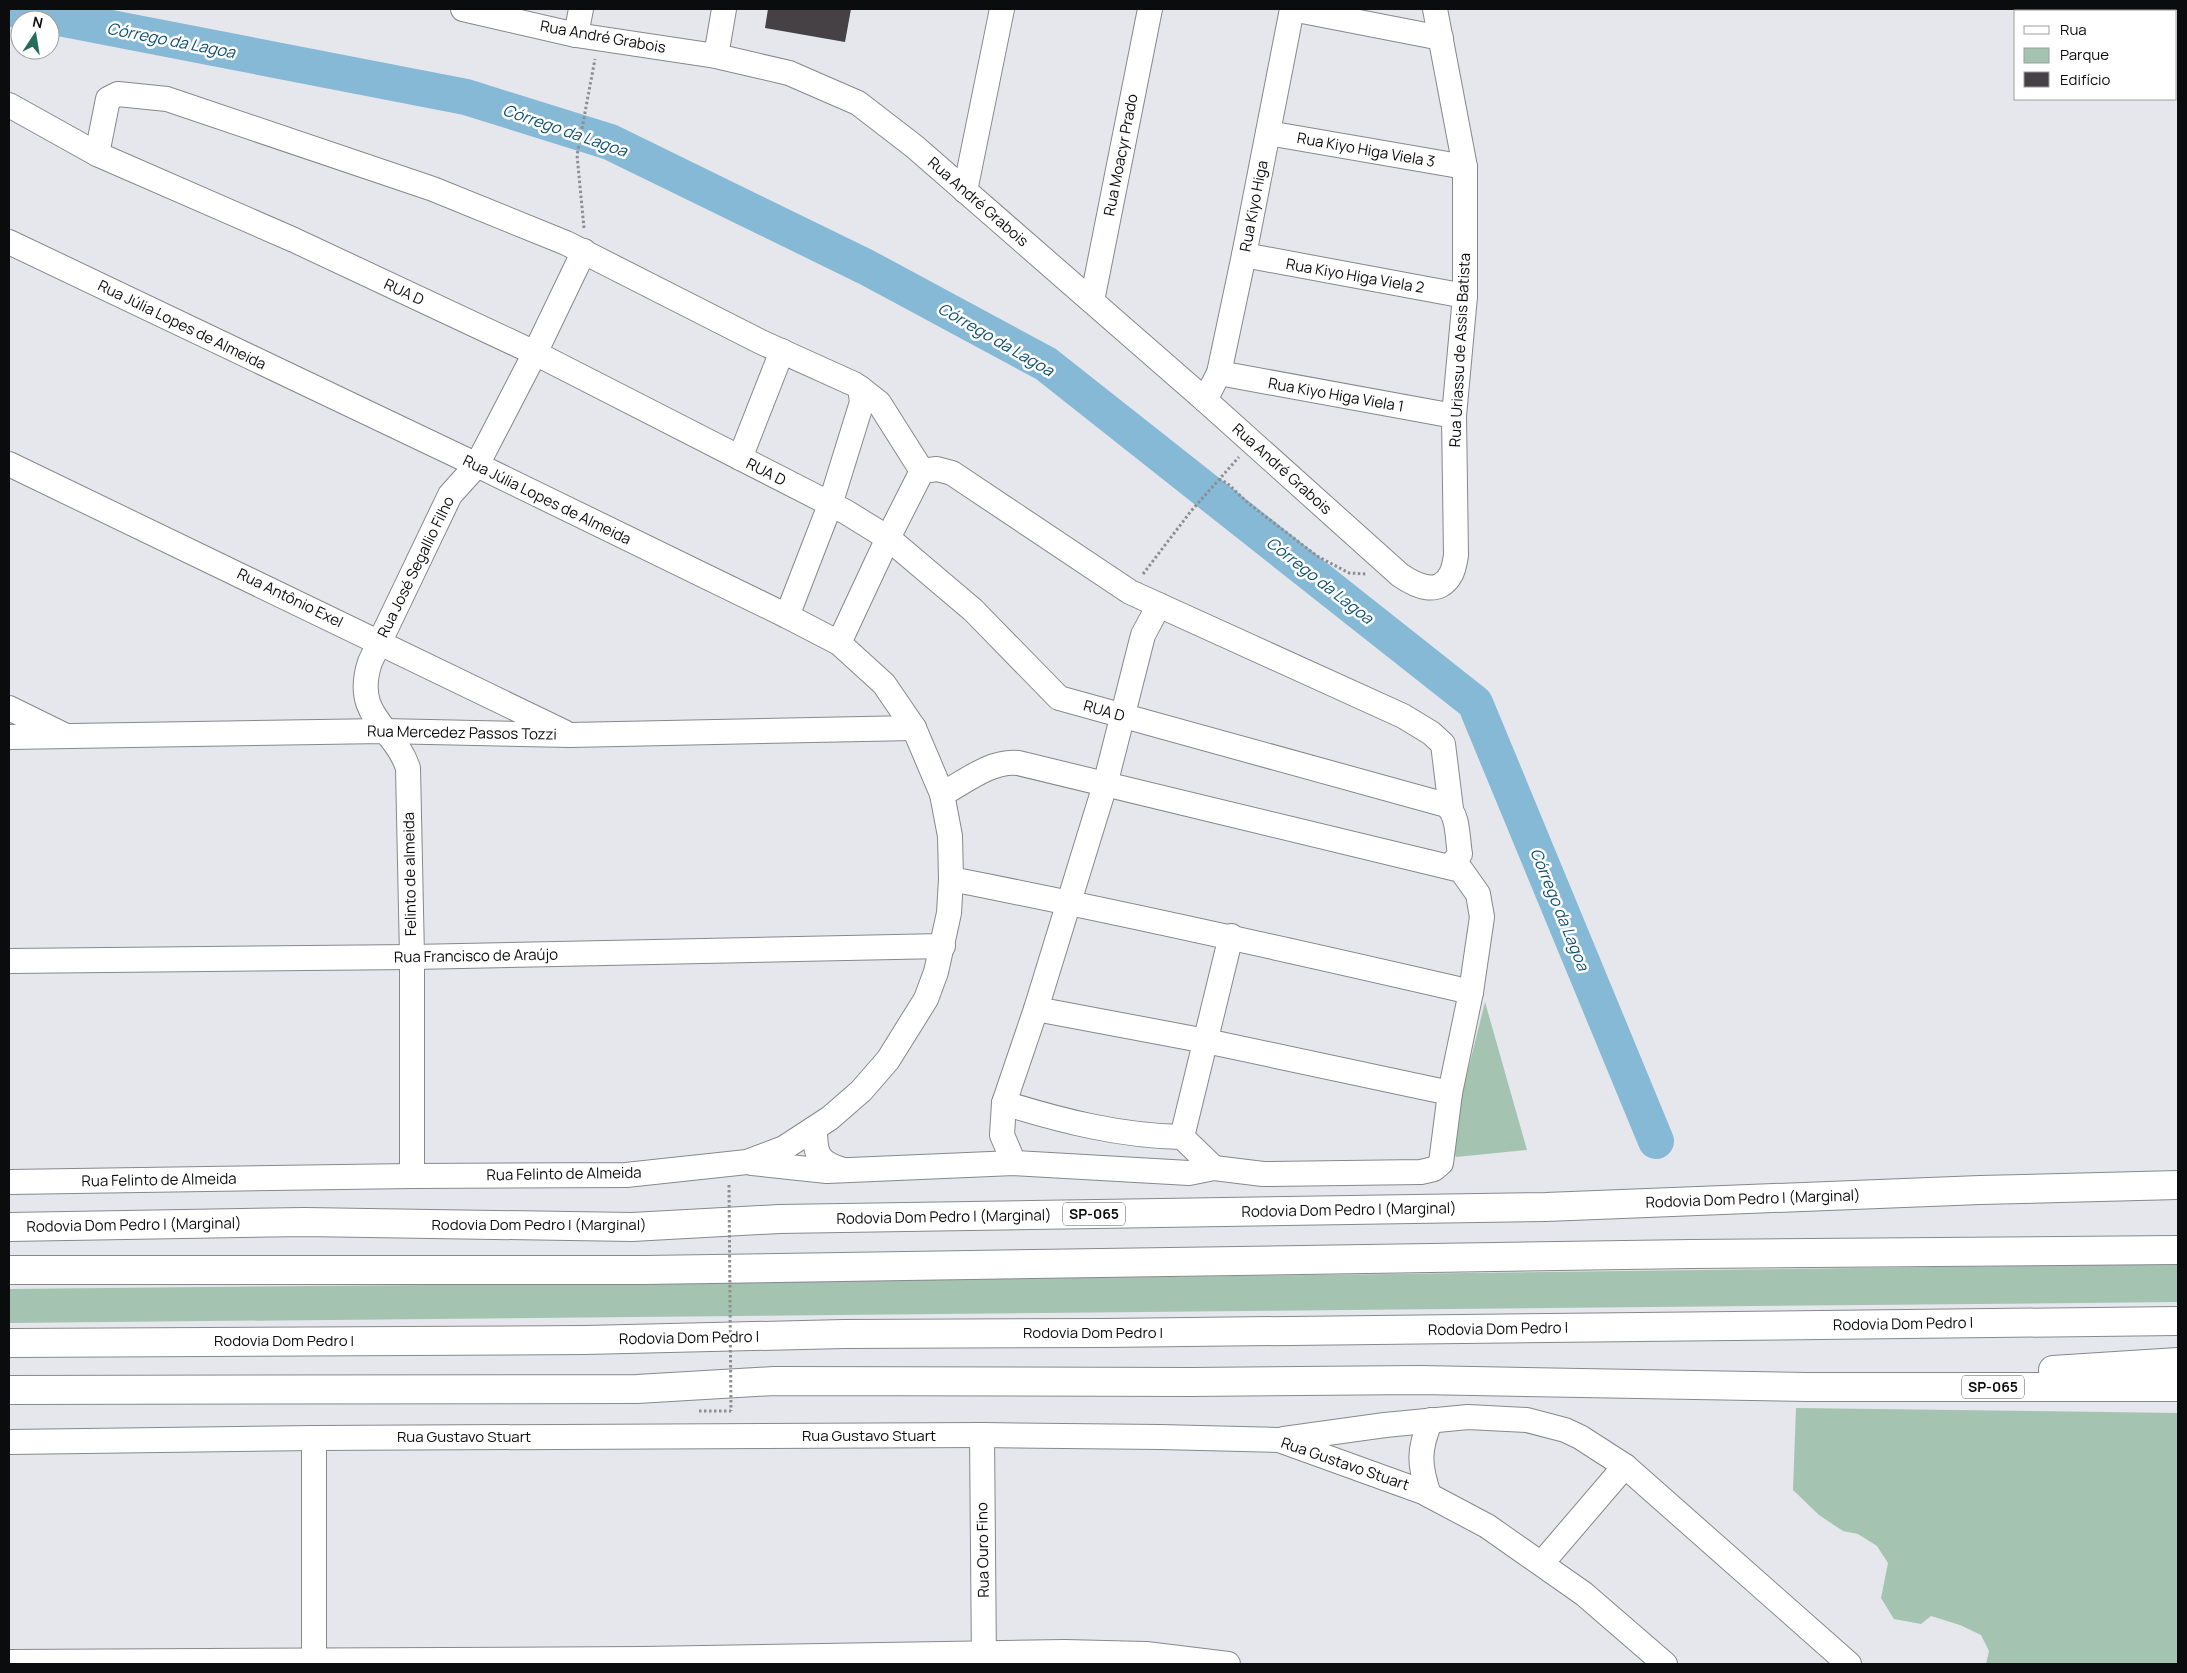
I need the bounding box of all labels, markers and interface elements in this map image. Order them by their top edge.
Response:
north arrow [10,10,60,60]
legend [2014,10,2177,100]
text: N [31,11,45,32]
street label: Rua André Grabois [539,15,668,58]
water label: Córrego da Lagoa [105,17,238,63]
text: Rua [2060,19,2087,40]
text: Parque [2060,44,2109,65]
text: Edifício [2060,69,2111,90]
street label: Rua Moacyr Prado [1098,92,1143,218]
water label: Córrego da Lagoa [500,98,631,162]
street label: Rua Kiyo Higa Viela 3 [1295,127,1437,172]
street label: Rua André Grabois [923,152,1033,251]
street label: Rua Kiyo Higa [1234,158,1273,253]
street label: Rua Uriassu de Assis Batista [1444,252,1475,448]
street label: Rua Kiyo Higa Viela 2 [1284,253,1426,298]
street label: RUA D [381,273,428,310]
street label: Rua Júlia Lopes de Almeida [95,275,270,374]
water label: Córrego da Lagoa [934,297,1059,382]
street label: Rua Kiyo Higa Viela 1 [1267,372,1406,417]
street label: Rua André Grabois [1228,418,1337,519]
street label: Rua Júlia Lopes de Almeida [460,450,635,549]
street label: RUA D [743,453,790,490]
street label: Rua José Segallio Filho [372,492,459,641]
water label: Córrego da Lagoa [1262,531,1379,629]
street label: Rua Antônio Exel [234,563,347,632]
street label: RUA D [1081,695,1127,726]
street label: Rua Mercedez Passos Tozzi [367,720,557,745]
street label: Felinto de almeida [398,812,421,936]
water label: Córrego da Lagoa [1525,845,1595,975]
street label: Rua Francisco de Araújo [394,944,558,967]
street label: Rua Felinto de Almeida [486,1162,642,1185]
street label: Rua Felinto de Almeida [81,1168,237,1191]
street label: Rodovia Dom Pedro I (Marginal) [1645,1184,1861,1213]
street label: Rodovia Dom Pedro I (Marginal) [1241,1197,1457,1222]
road number: SP-065 [1063,1202,1125,1226]
street label: Rodovia Dom Pedro I (Marginal) [836,1204,1052,1229]
street label: Rodovia Dom Pedro I (Marginal) [26,1212,242,1237]
street label: Rodovia Dom Pedro I (Marginal) [431,1214,647,1235]
street label: Rodovia Dom Pedro I [1833,1312,1973,1335]
street label: Rodovia Dom Pedro I [1428,1317,1568,1340]
street label: Rodovia Dom Pedro I [1023,1322,1163,1343]
street label: Rodovia Dom Pedro I [619,1326,759,1349]
street label: Rodovia Dom Pedro I [214,1330,354,1351]
road number: SP-065 [1962,1375,2024,1398]
street label: Rua Gustavo Stuart [802,1425,936,1446]
street label: Rua Gustavo Stuart [397,1426,531,1447]
street label: Rua Gustavo Stuart [1278,1432,1412,1495]
street label: Rua Ouro Fino [971,1502,994,1598]

